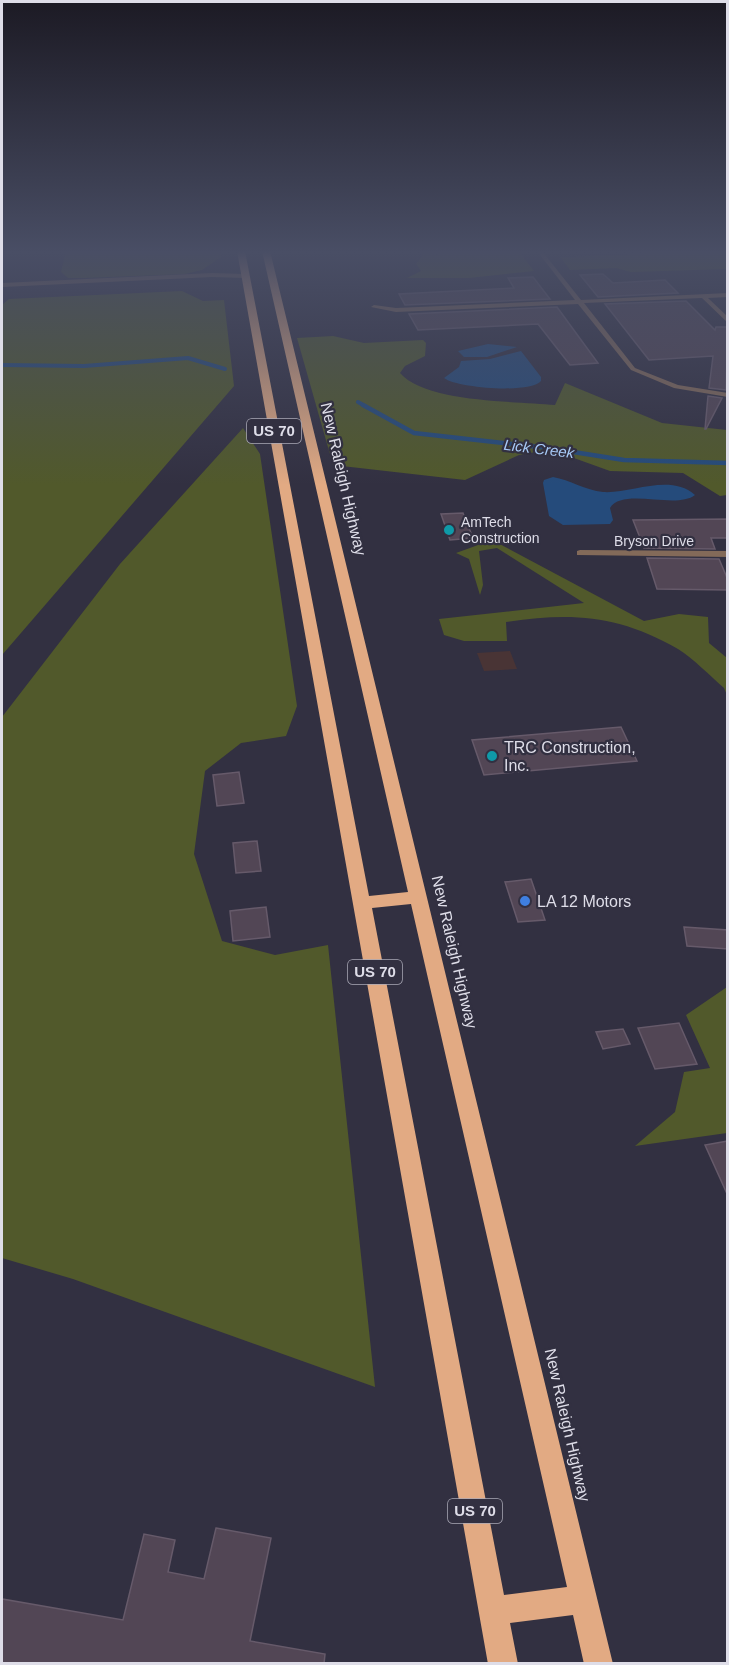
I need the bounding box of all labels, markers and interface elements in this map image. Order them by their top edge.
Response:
street label: New Raleigh Highway [318,401,369,557]
road number: US 70 [247,419,301,443]
water label: Lick Creek [503,436,577,461]
place label: AmTech Construction [461,514,540,546]
marker: AmTech Construction [442,523,456,537]
street label: Bryson Drive [614,533,694,549]
place label: TRC Construction, Inc. [504,739,636,774]
marker: TRC Construction, Inc. [485,749,499,763]
street label: New Raleigh Highway [429,874,480,1030]
place label: LA 12 Motors [537,893,631,910]
marker: LA 12 Motors [518,894,532,908]
road number: US 70 [348,960,402,984]
street label: New Raleigh Highway [542,1347,593,1503]
road number: US 70 [448,1499,502,1523]

